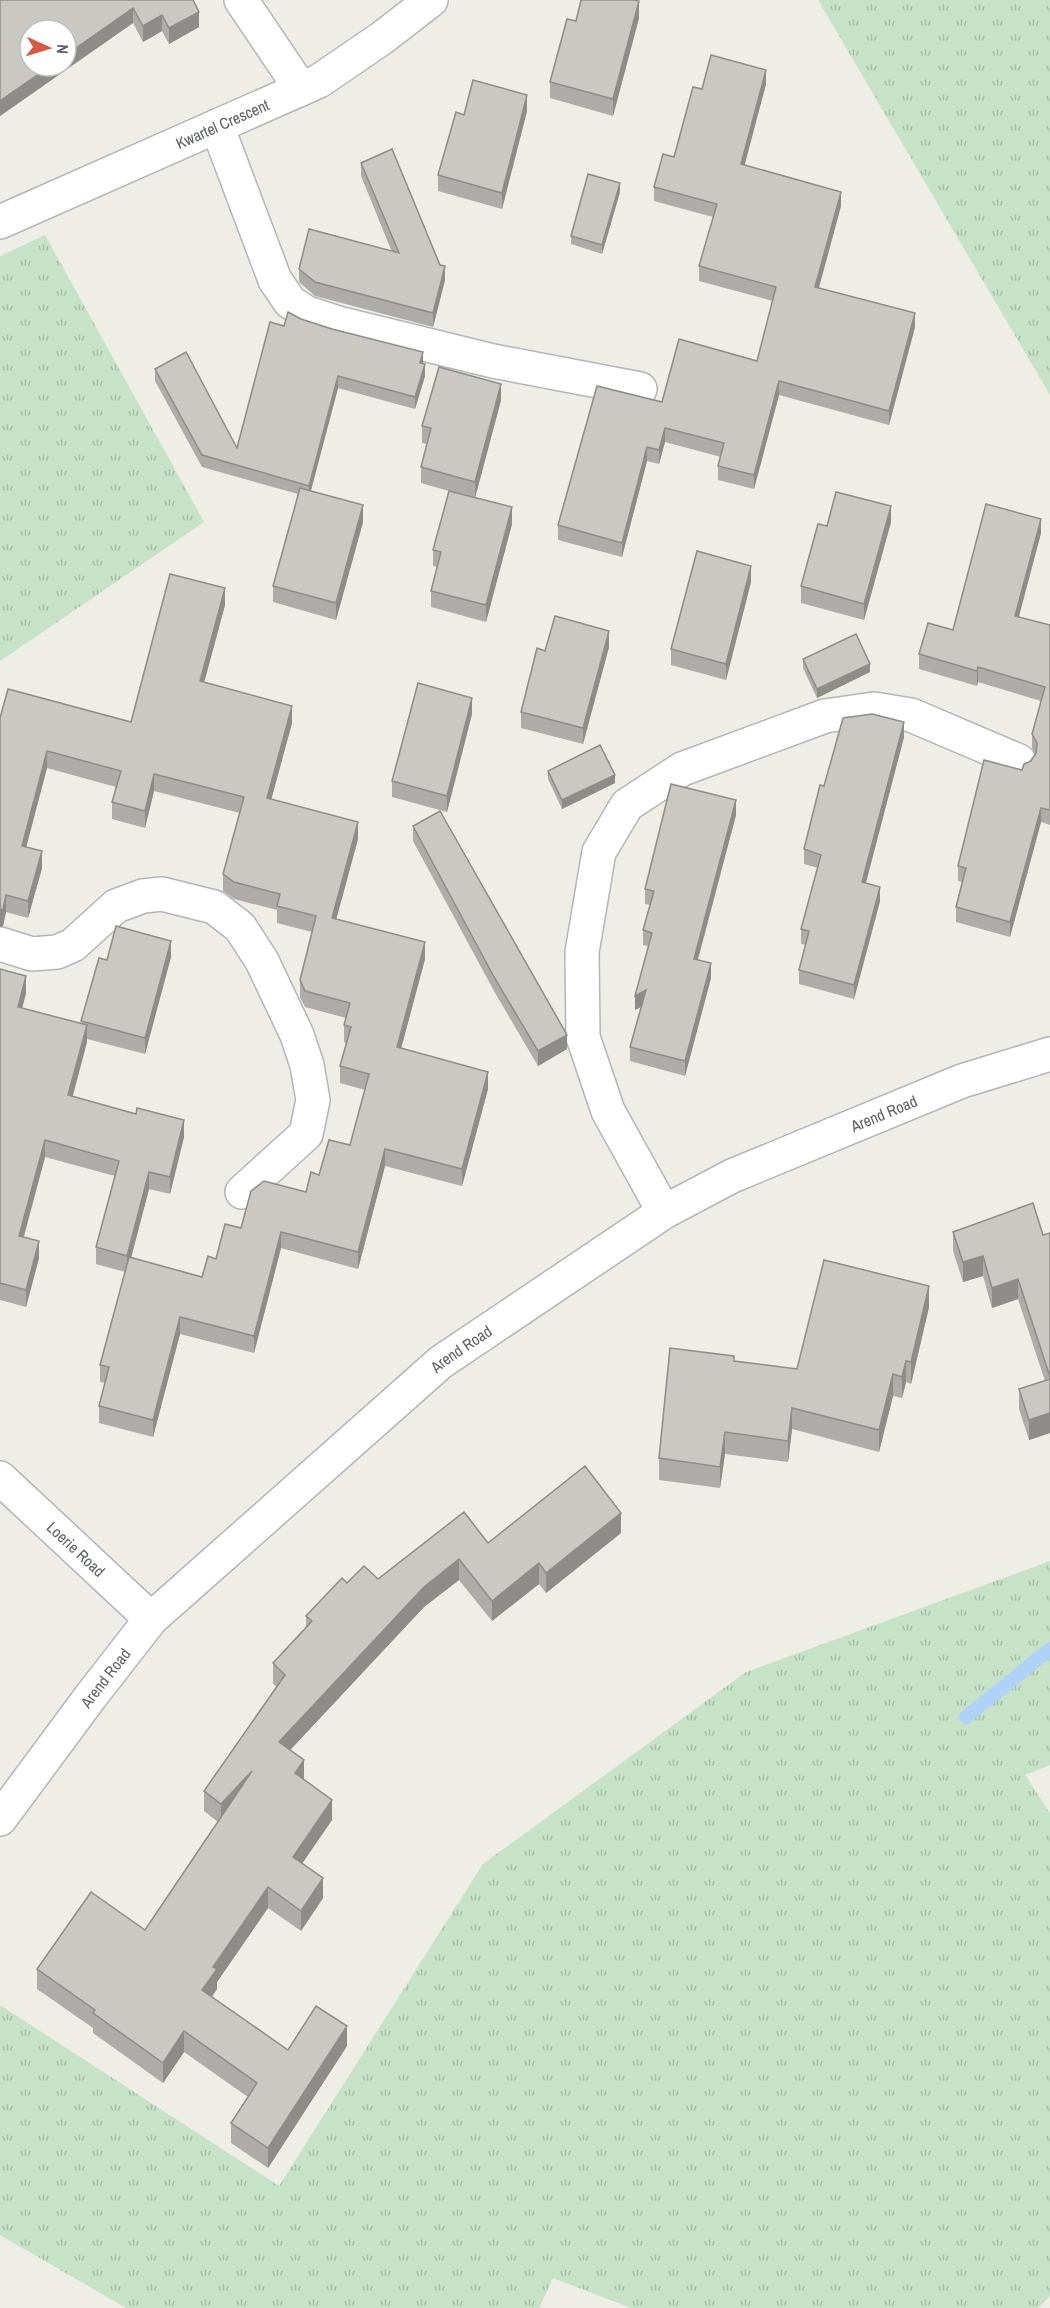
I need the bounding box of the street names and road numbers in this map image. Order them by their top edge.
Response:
street label: Kwartel Crescent [172,93,273,154]
street label: Arend Road [846,1090,920,1137]
street label: Arend Road [425,1320,496,1378]
street label: Loerie Road [42,1516,110,1582]
street label: Arend Road [74,1643,135,1713]

